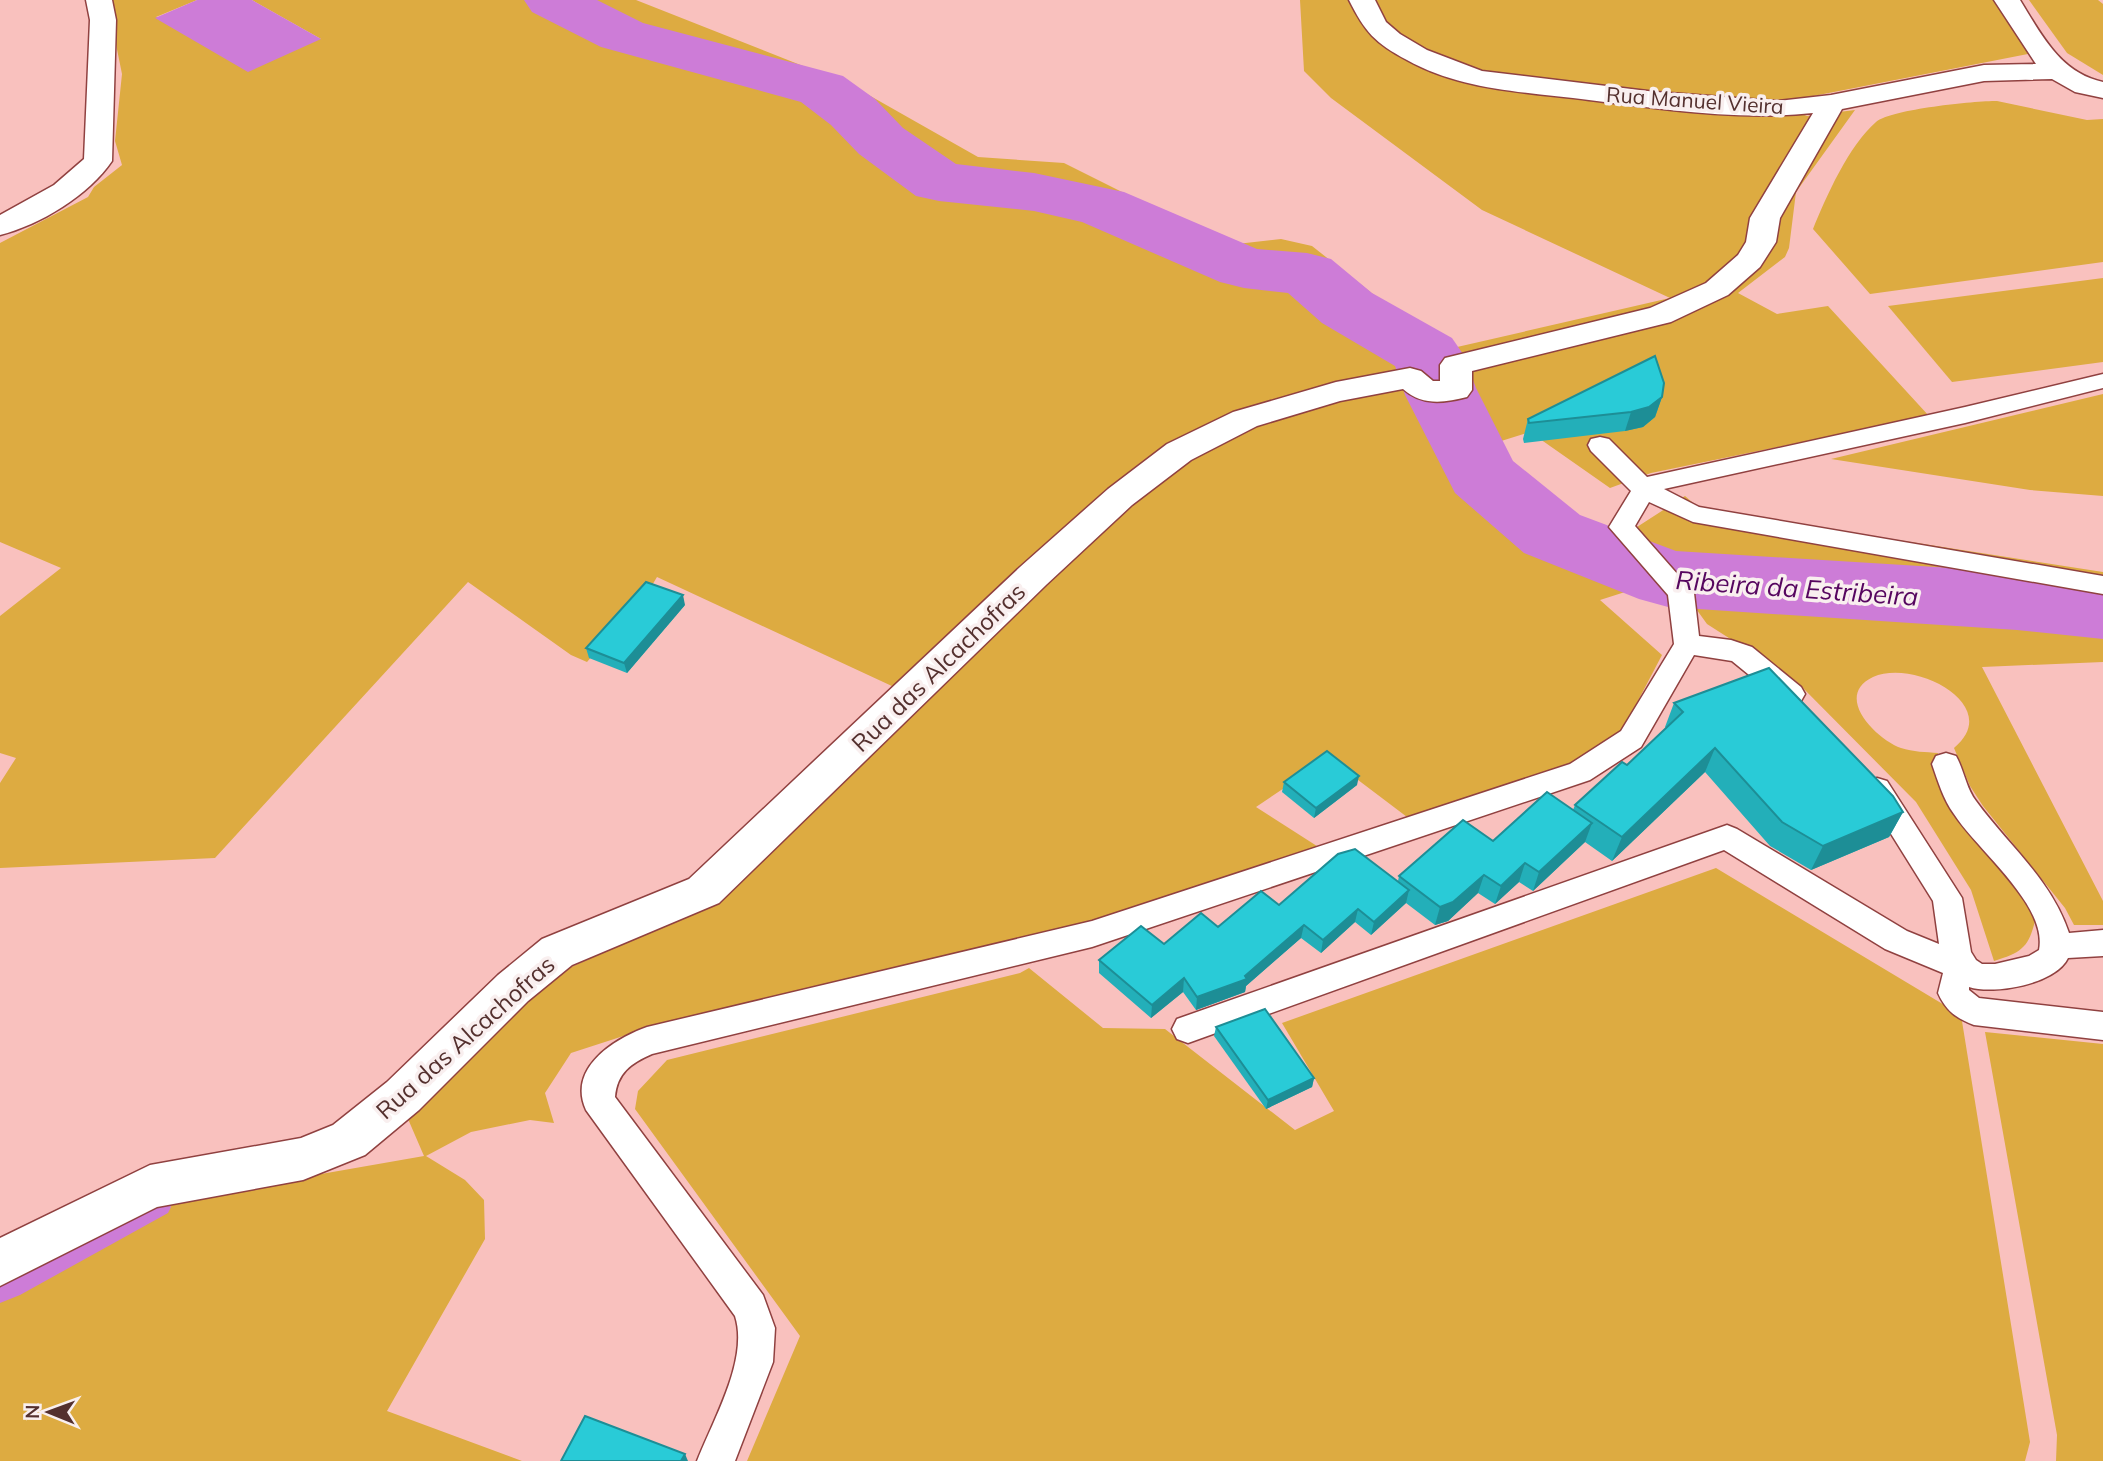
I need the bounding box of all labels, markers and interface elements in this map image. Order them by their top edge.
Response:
street label: Rua Manuel Vieira [1605,81,1785,119]
water label: Ribeira da Estribeira [1675,563,1919,613]
street label: Rua das Alcachofras [845,576,1031,758]
street label: Rua das Alcachofras [369,949,561,1125]
north arrow [14,1377,84,1447]
text: N [20,1404,44,1419]

